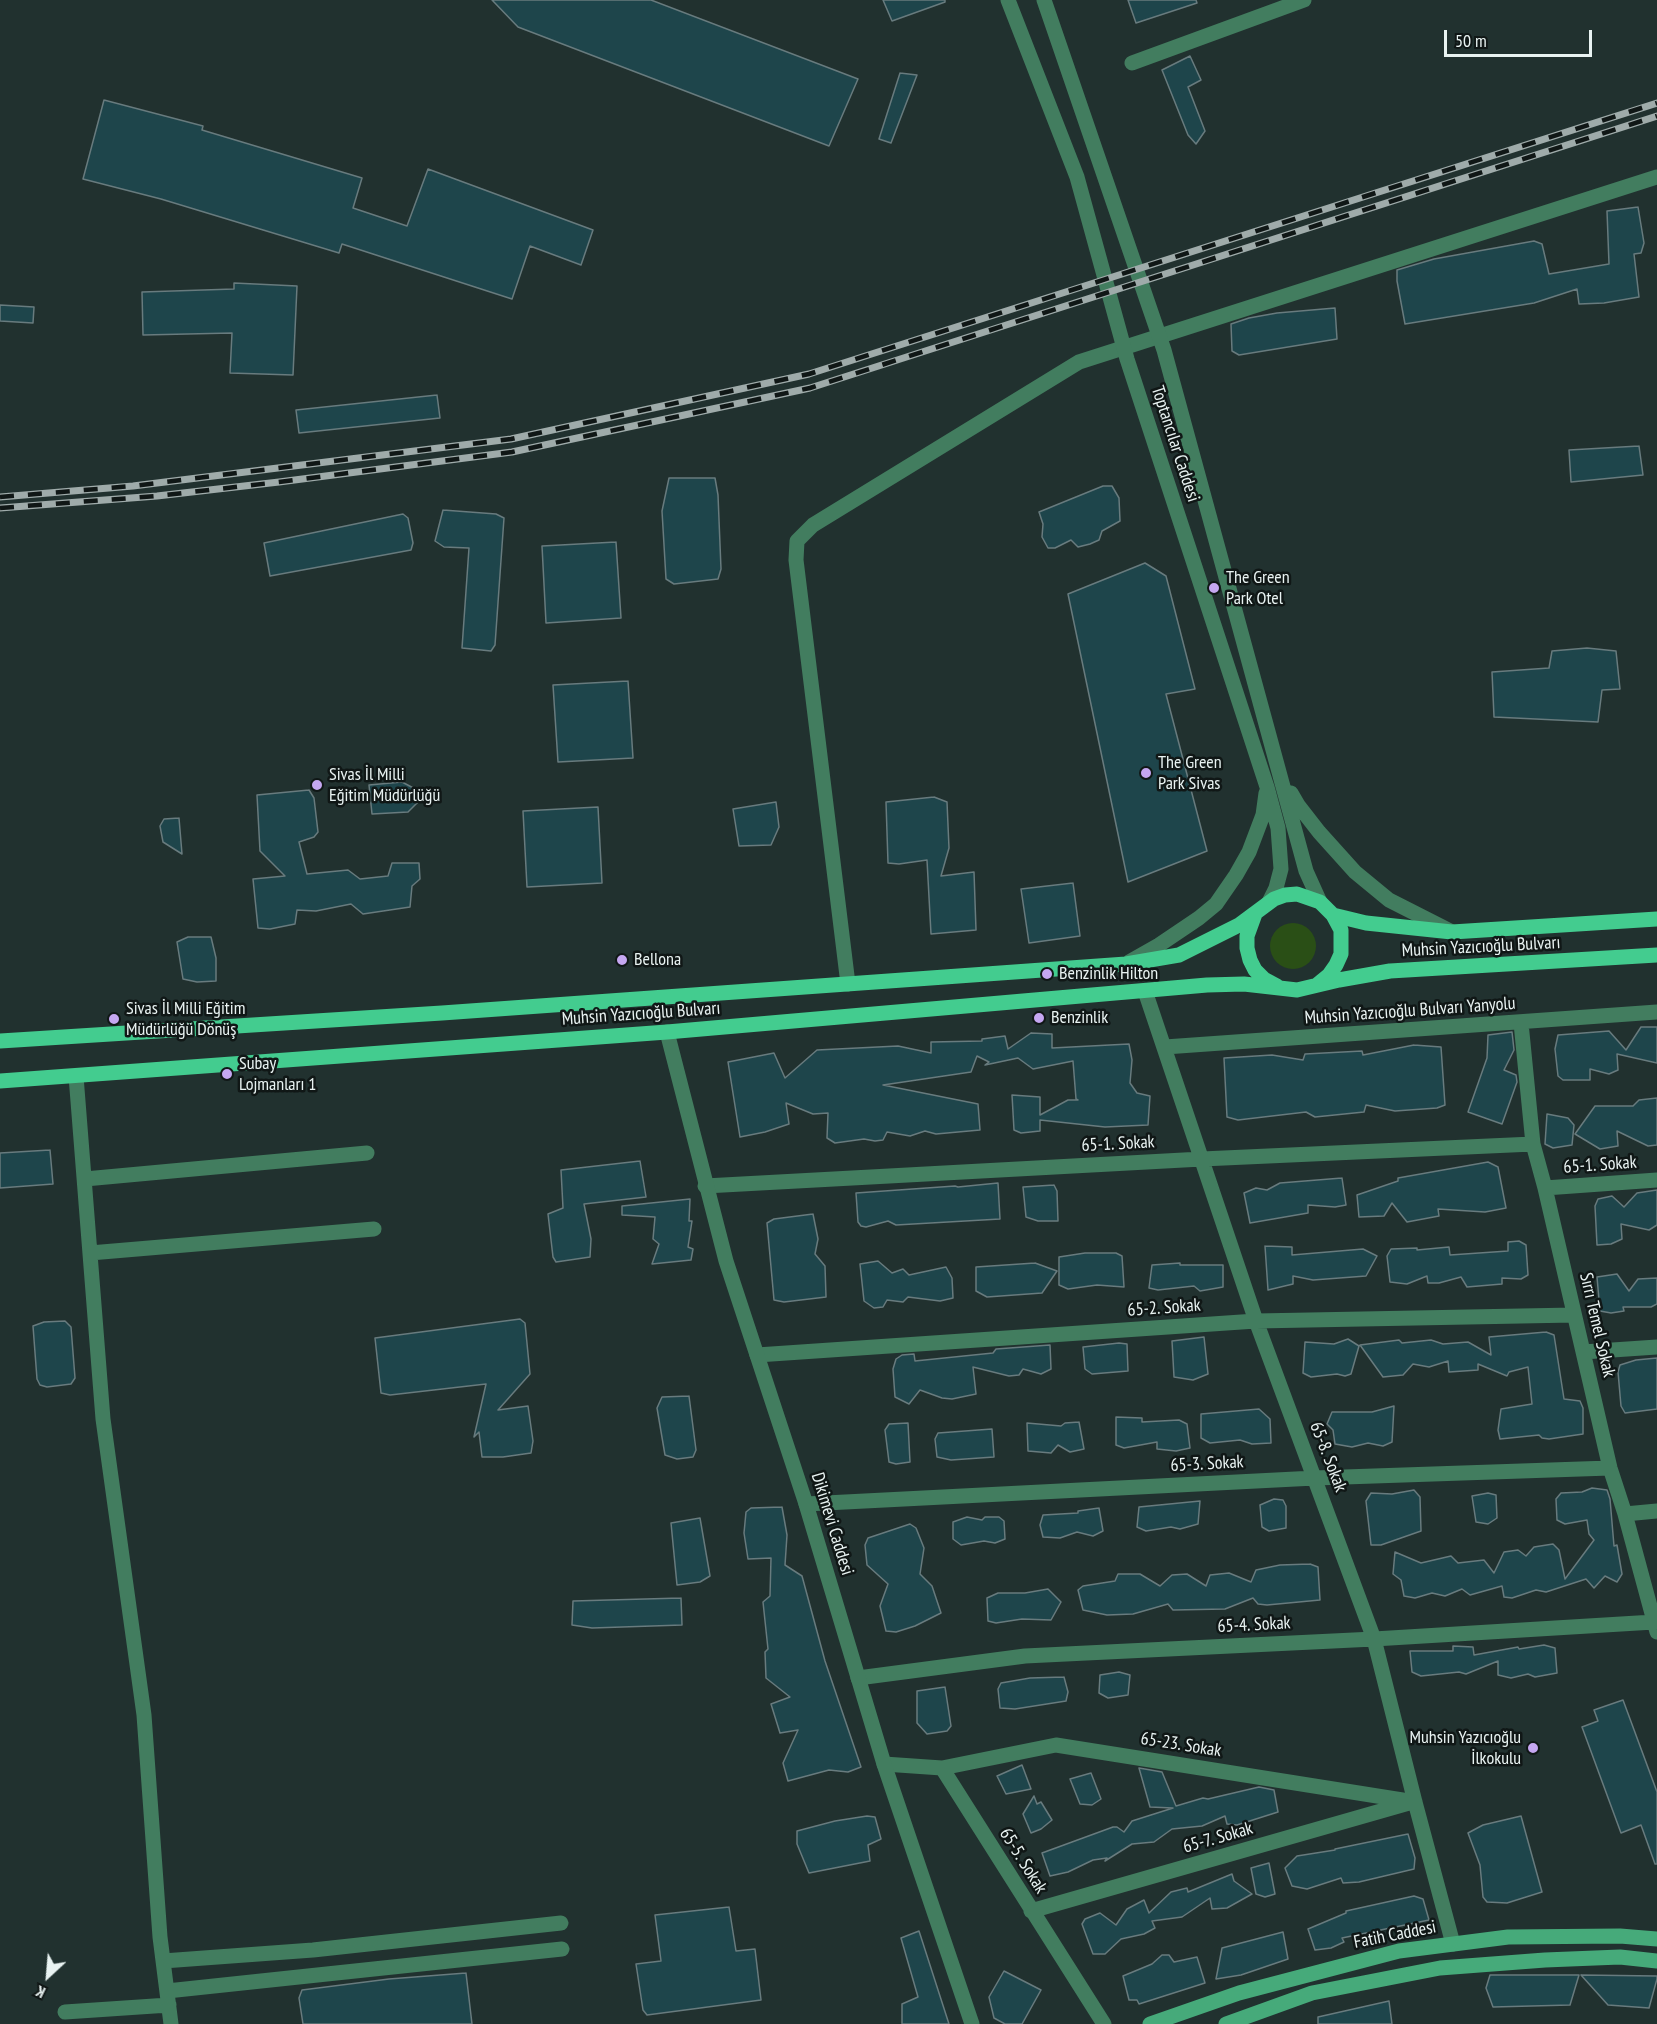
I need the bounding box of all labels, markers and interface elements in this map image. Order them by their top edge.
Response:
scale bar [1447,18,1596,56]
text: 50 m [1455,29,1487,52]
street label: Toptancılar Caddesi [1146,383,1204,505]
place label: The Green Park Otel [1226,567,1290,610]
marker: The Green Park Otel [1207,581,1221,595]
place label: The Green Park Sivas [1158,752,1222,795]
place label: Sivas İl Milli Eğitim Müdürlüğü [329,764,440,806]
marker: The Green Park Sivas [1139,766,1153,780]
marker: Sivas İl Milli Eğitim Müdürlüğü [310,778,324,792]
street label: Muhsin Yazıcıoğlu Bulvarı [1401,932,1561,962]
place label: Bellona [634,949,681,971]
marker: Bellona [615,953,629,967]
place label: Benzinlik Hilton [1059,963,1158,985]
marker: Benzinlik Hilton [1040,967,1054,981]
street label: Muhsin Yazıcıoğlu Bulvarı Yanyolu [1304,993,1516,1029]
place label: Sivas İl Milli Eğitim Müdürlüğü Dönüş [126,998,245,1040]
street label: Muhsin Yazıcıoğlu Bulvarı [561,998,721,1030]
place label: Benzinlik [1051,1007,1108,1029]
marker: Benzinlik [1032,1011,1046,1025]
marker: Sivas İl Milli Eğitim Müdürlüğü Dönüş [107,1012,121,1026]
place label: Subay Lojmanları 1 [239,1053,316,1096]
marker: Subay Lojmanları 1 [220,1067,234,1081]
street label: 65-1. Sokak [1081,1131,1155,1157]
street label: 65-1. Sokak [1563,1152,1637,1178]
street label: Sırrı Temel Sokak [1574,1271,1620,1379]
street label: 65-2. Sokak [1127,1295,1201,1321]
street label: 65-8. Sokak [1305,1419,1351,1495]
street label: 65-3. Sokak [1170,1451,1244,1477]
street label: Dikimevi Caddesi [806,1470,858,1578]
street label: 65-4. Sokak [1217,1612,1291,1638]
place label: Muhsin Yazıcıoğlu İlkokulu [1409,1727,1521,1770]
street label: 65-23. Sokak [1139,1728,1223,1762]
marker: Muhsin Yazıcıoğlu İlkokulu [1526,1741,1540,1755]
street label: 65-7. Sokak [1181,1818,1255,1858]
street label: 65-5. Sokak [994,1824,1052,1898]
street label: Fatih Caddesi [1352,1916,1438,1954]
north arrow [18,1946,78,2006]
text: K [32,1981,48,2003]

